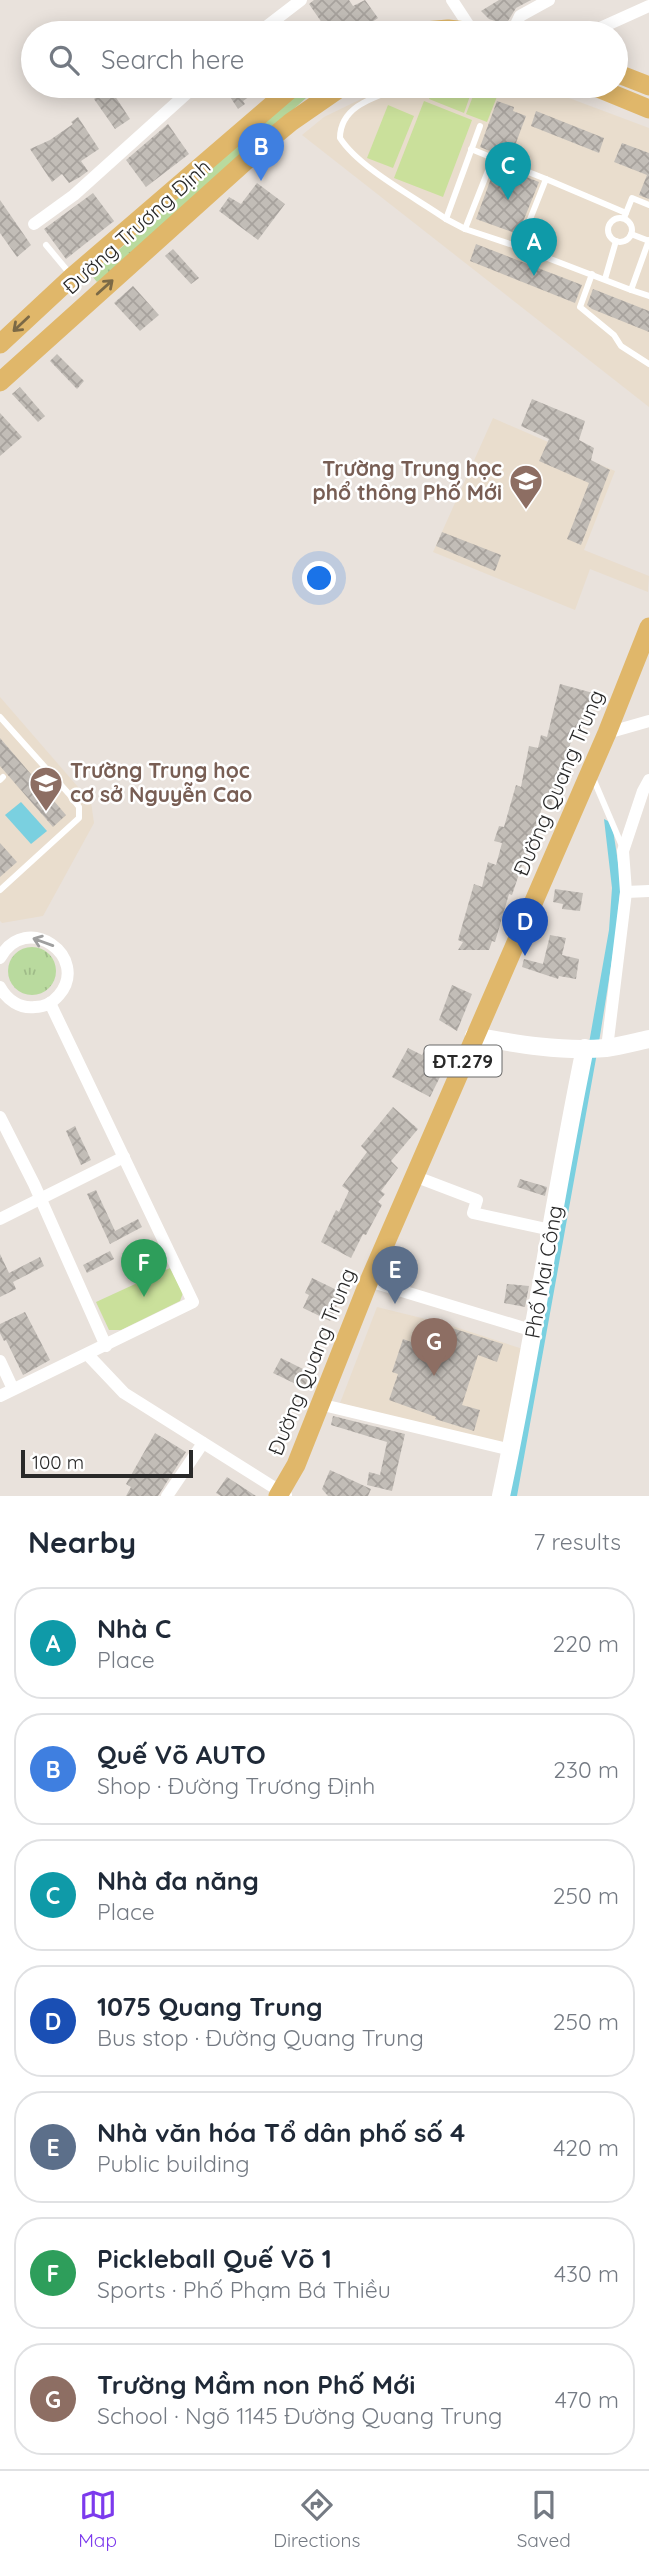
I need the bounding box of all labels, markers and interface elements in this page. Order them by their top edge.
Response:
search box [21,21,628,98]
icon: search [45,41,83,79]
text: Search here [101,43,245,76]
pin: B [238,123,284,181]
pin: C [485,142,531,200]
street label: Đường Trương Định [57,153,215,299]
pin: A [511,218,557,276]
one-way arrow [96,279,114,295]
one-way arrow [12,316,30,332]
place label: Trường Trung học phổ thông Phố Mới [313,455,502,505]
school or university icon: Trường Trung học phổ thông Phố Mới [507,462,545,511]
your location [302,561,336,595]
street label: Đường Quang Trung [507,686,609,879]
place label: Trường Trung học cơ sở Nguyễn Cao [70,757,252,807]
school or university icon: Trường Trung học cơ sở Nguyễn Cao [27,764,65,813]
pin: D [502,898,548,956]
one-way arrow [33,935,54,947]
road number: ĐT.279 [424,1046,502,1077]
street label: Phố Mai Công [519,1203,568,1340]
pin: F [121,1239,167,1297]
pin: E [372,1246,418,1304]
street label: Đường Quang Trung [262,1264,360,1459]
pin: G [411,1318,457,1376]
scale bar [21,1447,192,1479]
text: 100 m [32,1450,84,1474]
text: Nearby [28,1523,136,1561]
text: 7 results [533,1527,621,1556]
text: Nhà C [97,1612,171,1645]
text: A [46,1629,60,1658]
text: 220 m [553,1629,619,1658]
text: Place [97,1645,155,1674]
text: Quế Võ AUTO [97,1738,266,1771]
text: B [45,1755,61,1784]
text: 230 m [553,1755,619,1784]
text: Shop · Đường Trương Định [97,1771,375,1800]
text: Nhà đa năng [97,1864,259,1897]
text: C [46,1881,60,1910]
text: 250 m [553,1881,619,1910]
text: Place [97,1897,155,1926]
text: 1075 Quang Trung [97,1990,323,2023]
text: D [45,2007,61,2036]
text: 250 m [553,2007,619,2036]
text: Bus stop · Đường Quang Trung [97,2023,424,2052]
text: Nhà văn hóa Tổ dân phố số 4 [97,2116,465,2149]
text: E [46,2133,60,2162]
text: 420 m [553,2133,619,2162]
text: Public building [97,2149,250,2178]
text: Pickleball Quế Võ 1 [97,2242,332,2275]
text: F [47,2259,59,2288]
text: 430 m [554,2259,619,2288]
text: Sports · Phố Phạm Bá Thiều [97,2275,391,2304]
text: Trường Mầm non Phố Mới [97,2368,415,2401]
text: G [45,2385,61,2414]
text: 470 m [555,2385,619,2414]
text: School · Ngõ 1145 Đường Quang Trung [97,2401,502,2430]
tab: Map [78,2486,117,2552]
tab: Directions [273,2486,360,2552]
tab: Saved [517,2486,571,2552]

